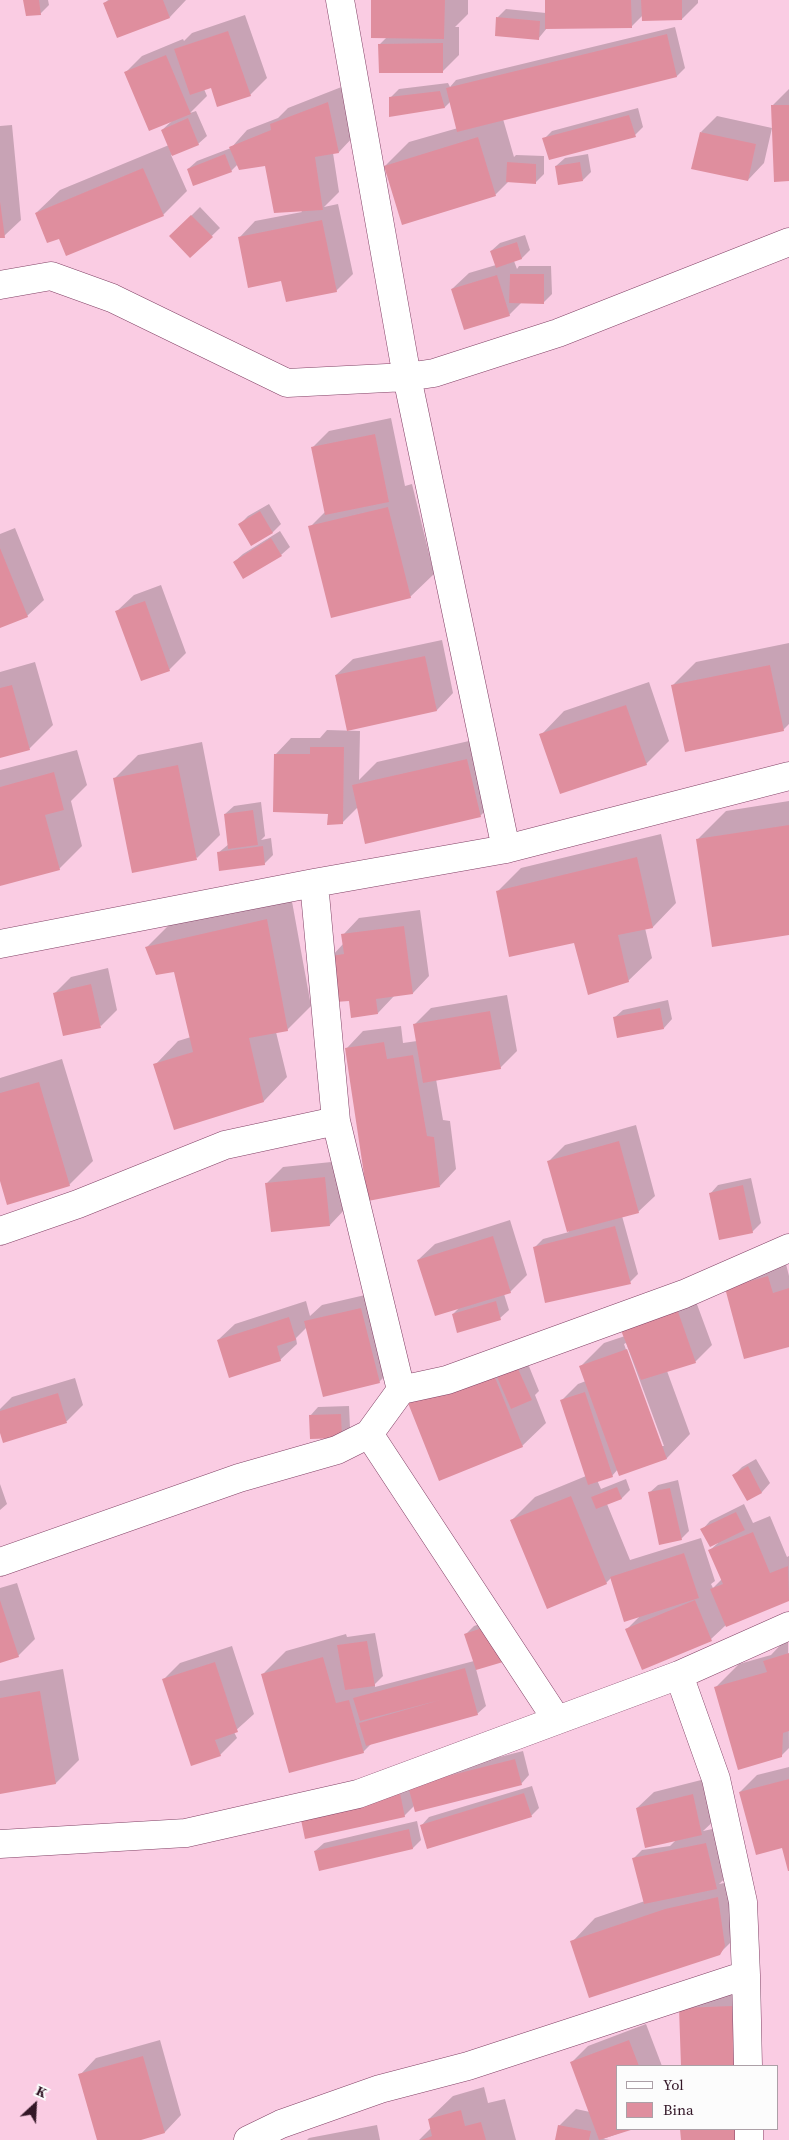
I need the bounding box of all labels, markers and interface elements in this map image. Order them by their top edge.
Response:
legend [616,2065,779,2130]
text: Yol [663,2074,684,2095]
north arrow [10,2080,60,2130]
text: K [33,2080,50,2103]
text: Bina [663,2099,694,2120]

